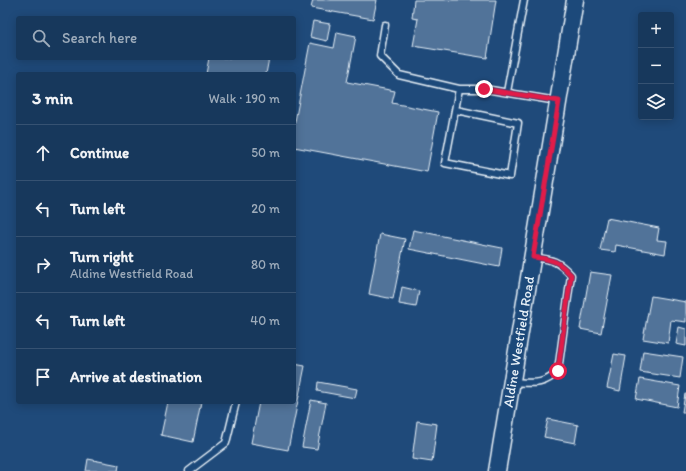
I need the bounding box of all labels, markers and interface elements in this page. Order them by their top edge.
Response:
map controls [638,12,674,120]
button: + [638,12,674,48]
search box [16,16,296,60]
icon: search [30,27,52,49]
text: Search here [62,29,137,47]
button: − [638,48,674,84]
route end [475,80,493,98]
button: layers [638,84,674,120]
text: 3 min [32,88,73,108]
text: Walk · 190 m [209,91,280,106]
icon: ahead [32,142,54,164]
text: Continue [70,144,129,162]
text: 50 m [251,145,280,160]
icon: left [32,198,54,220]
text: Turn left [70,200,125,218]
text: 20 m [251,201,280,216]
text: Turn right [70,248,134,266]
icon: right [32,254,54,276]
text: 80 m [251,257,280,272]
text: Aldine Westfield Road [70,266,193,281]
street label: Aldine Westfield Road [499,274,538,409]
icon: left [32,310,54,332]
text: Turn left [70,312,125,330]
text: 40 m [250,313,280,328]
route start [549,362,567,380]
icon: arrive [32,366,54,388]
text: Arrive at destination [70,368,202,386]

